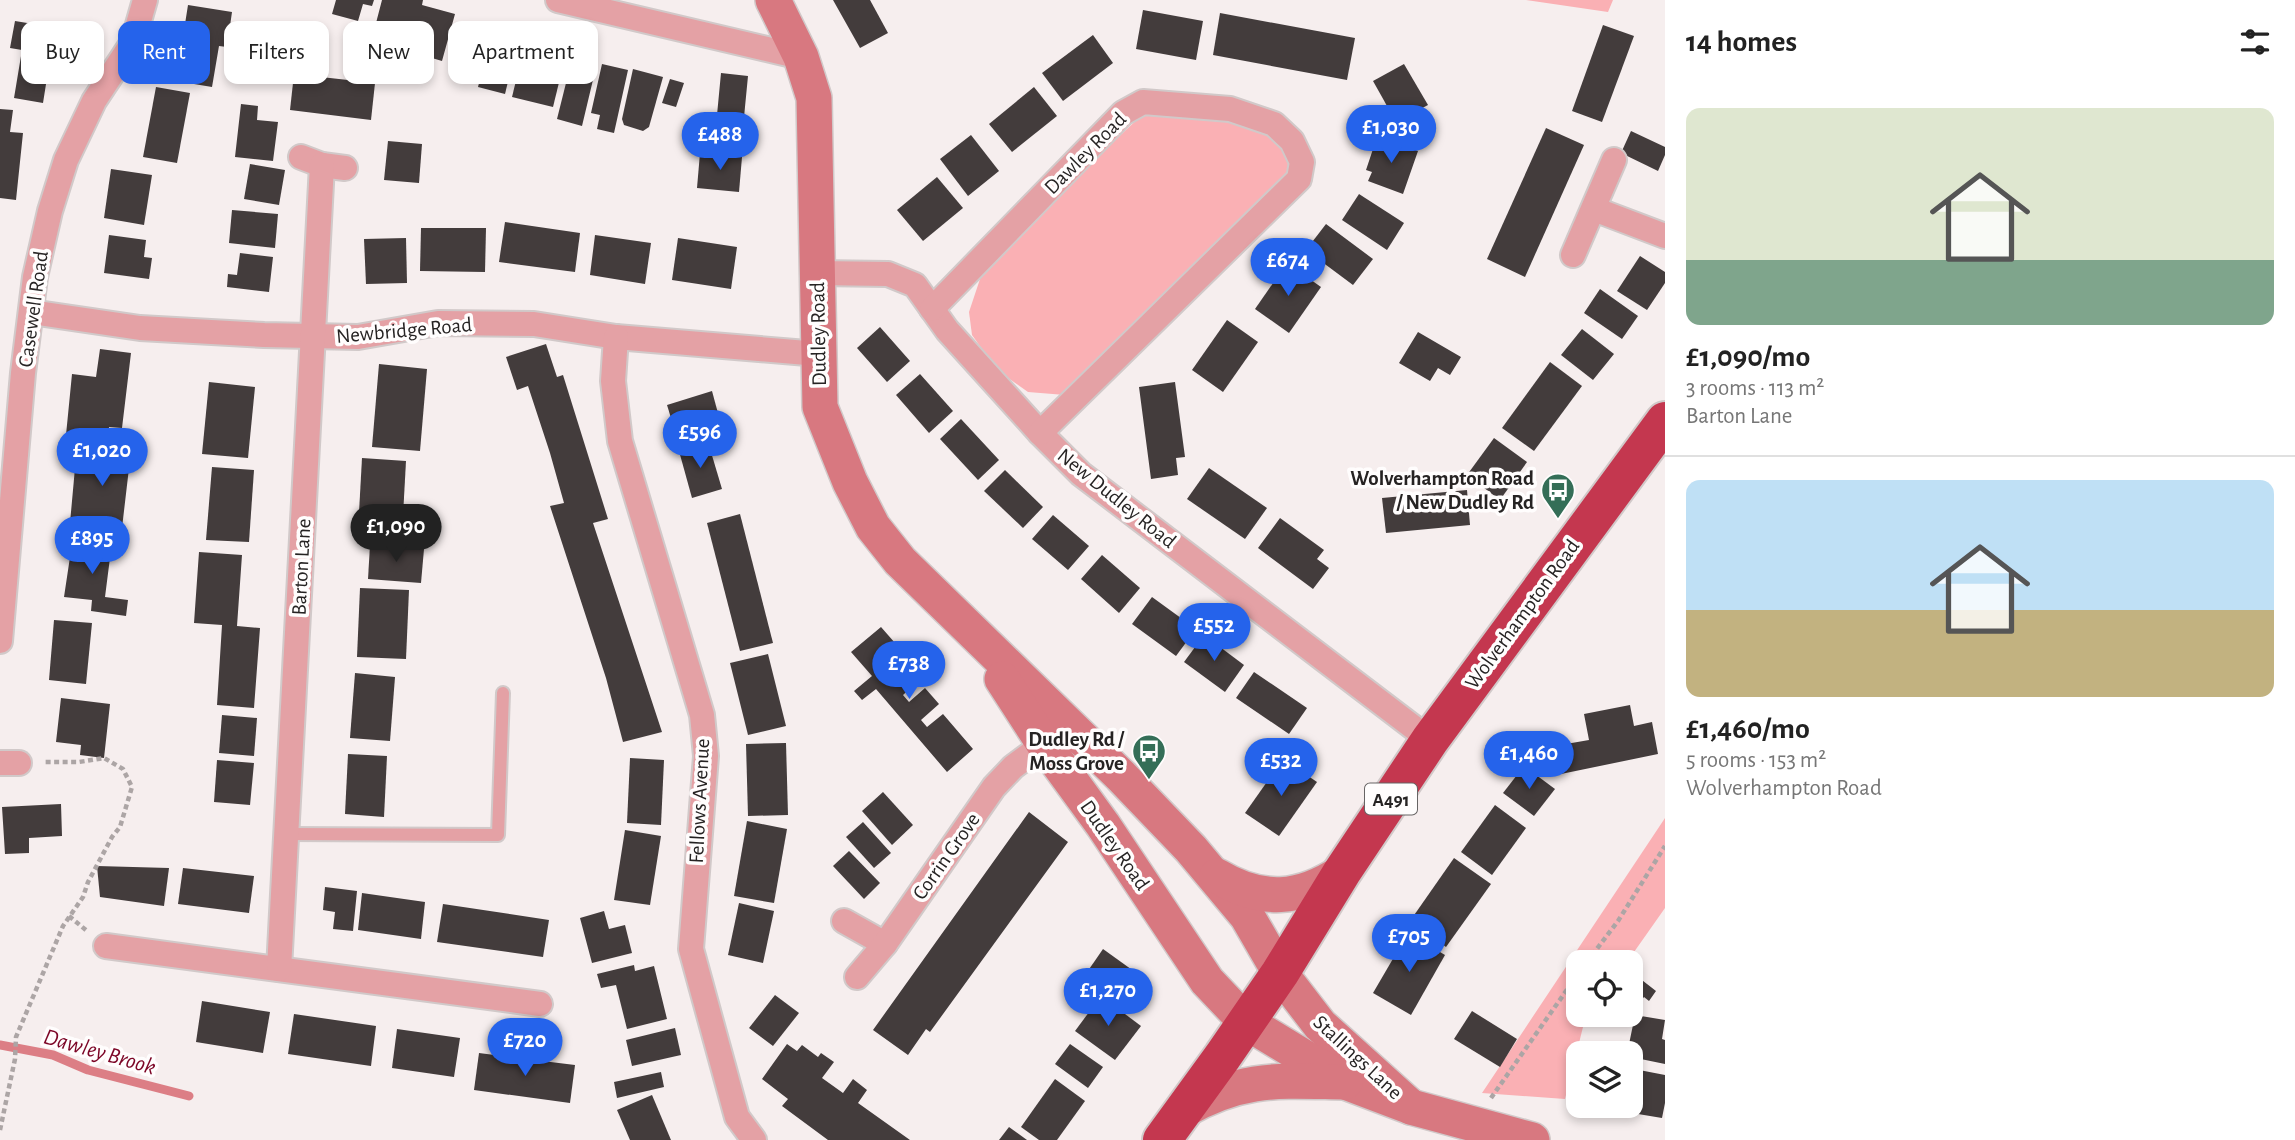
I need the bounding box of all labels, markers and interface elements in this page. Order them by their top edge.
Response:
chip: Buy [21,21,104,84]
chip: Rent [118,21,210,84]
chip: Filters [224,21,329,84]
chip: New [343,21,434,84]
chip: Apartment [448,21,598,84]
icon: filters [2236,23,2274,61]
text: 14 homes [1686,27,1797,57]
pin: £1,030 [1334,106,1448,165]
street label: Dawley Road [1040,108,1130,198]
pin: £488 [679,113,761,172]
text: £1,030 [1362,116,1420,139]
text: £488 [698,123,742,146]
icon: home [1917,154,2043,280]
pin: £674 [1247,238,1329,298]
street label: Casewell Road [15,249,52,369]
text: £674 [1267,249,1309,272]
street label: Dudley Road [807,282,830,386]
street label: Newbridge Road [335,314,473,347]
text: £1,090/mo [1686,342,1810,372]
text: 3 rooms · 113 m² [1686,377,1824,400]
text: Barton Lane [1686,405,1792,428]
pin: £596 [659,410,741,470]
text: £596 [679,421,721,444]
pin: £1,020 [45,428,159,488]
text: £1,020 [73,439,131,462]
street label: New Dudley Road [1054,444,1180,552]
place label: Wolverhampton Road / New Dudley Rd [1350,468,1534,513]
bus stop icon: Wolverhampton Road / New Dudley Rd [1539,471,1577,520]
pin: £1,090 [339,504,453,564]
text: £1,090 [367,515,425,538]
pin: £895 [51,516,133,576]
street label: Barton Lane [288,518,315,616]
icon: home [1917,526,2043,652]
text: £895 [71,527,113,550]
street label: Wolverhampton Road [1461,536,1584,693]
pin: £552 [1173,604,1255,663]
text: £552 [1194,614,1234,637]
pin: £738 [868,642,950,701]
text: £738 [888,652,930,675]
text: £1,460/mo [1686,714,1810,744]
place label: Dudley Rd / Moss Grove [1028,729,1125,774]
bus stop icon: Dudley Rd / Moss Grove [1130,732,1168,781]
pin: £1,460 [1472,732,1586,791]
street label: Fellows Avenue [686,738,713,864]
pin: £532 [1240,738,1322,798]
text: £1,460 [1500,742,1558,765]
text: £532 [1261,749,1301,772]
text: 5 rooms · 153 m² [1686,749,1826,772]
text: Wolverhampton Road [1686,777,1882,800]
road number: A491 [1365,784,1417,814]
street label: Dudley Road [1076,797,1153,894]
street label: Corrin Grove [909,809,984,904]
pin: £705 [1368,914,1450,974]
text: £705 [1388,925,1430,948]
map controls [1566,950,1643,1118]
button: locate [1566,950,1643,1027]
pin: £1,270 [1051,968,1165,1028]
text: £1,270 [1080,979,1136,1002]
street label: Stallings Lane [1309,1011,1406,1104]
pin: £720 [484,1018,566,1078]
water label: Dawley Brook [41,1025,159,1079]
text: £720 [503,1029,547,1052]
button: layers [1566,1041,1643,1118]

